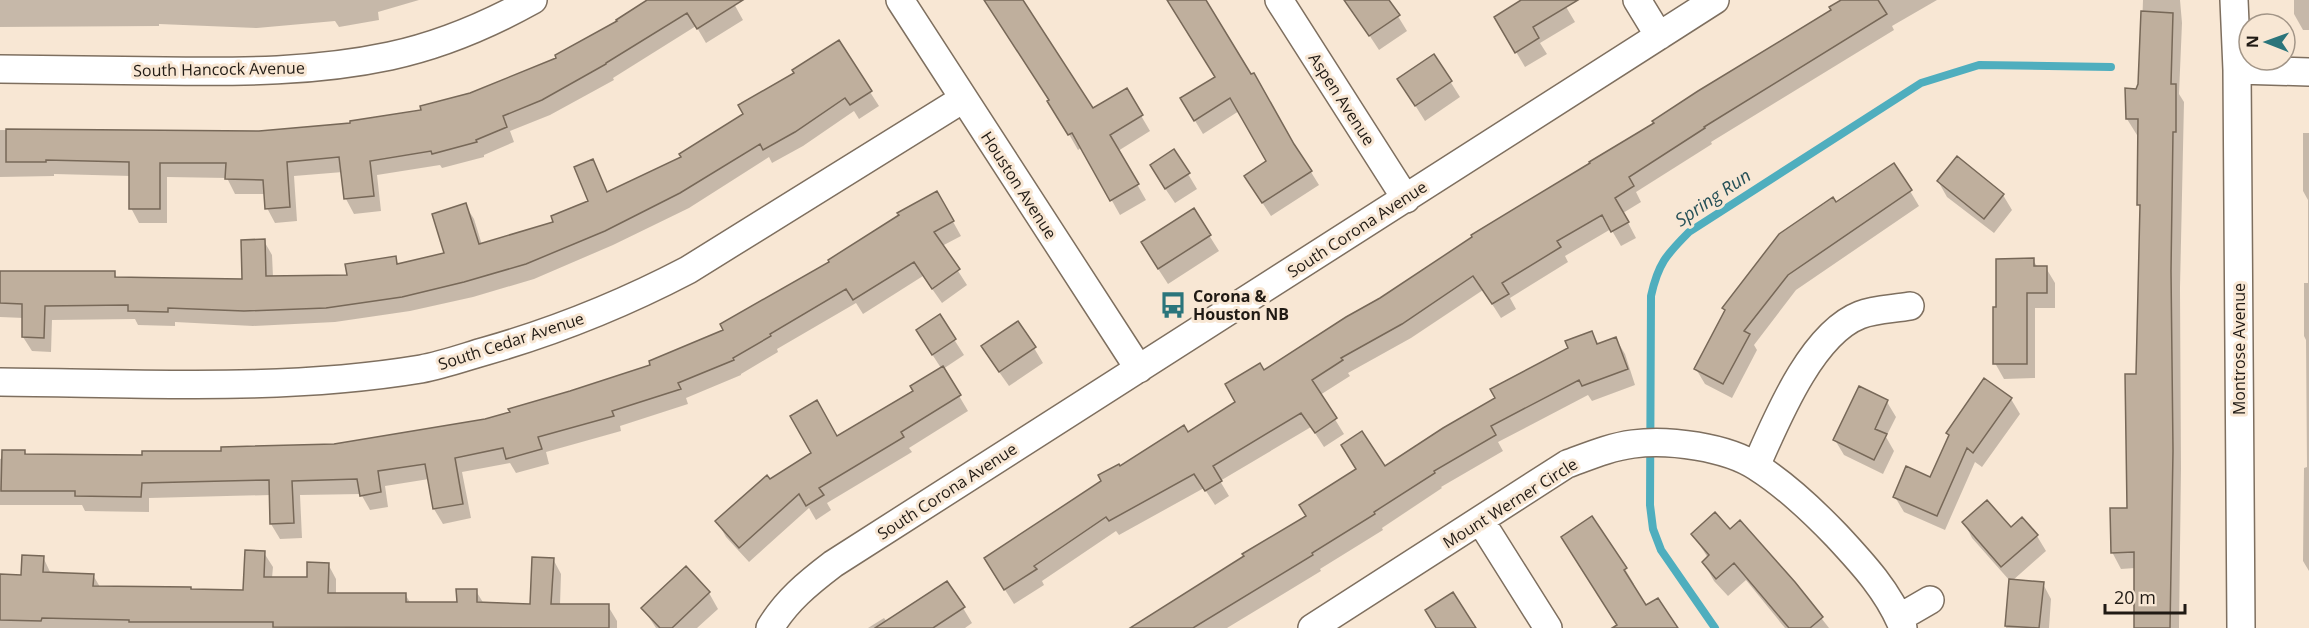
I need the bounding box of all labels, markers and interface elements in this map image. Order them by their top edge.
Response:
north arrow [2237,12,2297,72]
text: N [2241,35,2263,48]
street label: Aspen Avenue [1304,48,1380,150]
street label: South Hancock Avenue [133,57,305,81]
street label: Houston Avenue [976,127,1062,243]
water label: Spring Run [1670,163,1755,231]
street label: South Corona Avenue [1283,176,1431,282]
street label: Montrose Avenue [2228,283,2250,415]
place label: Corona & Houston NB [1193,285,1289,325]
bus stop icon: Corona & Houston NB [1158,290,1188,320]
street label: South Cedar Avenue [435,307,587,375]
street label: South Corona Avenue [873,438,1021,544]
street label: Mount Werner Circle [1439,453,1581,553]
scale bar [2105,577,2184,615]
text: 20 m [2114,585,2156,609]

